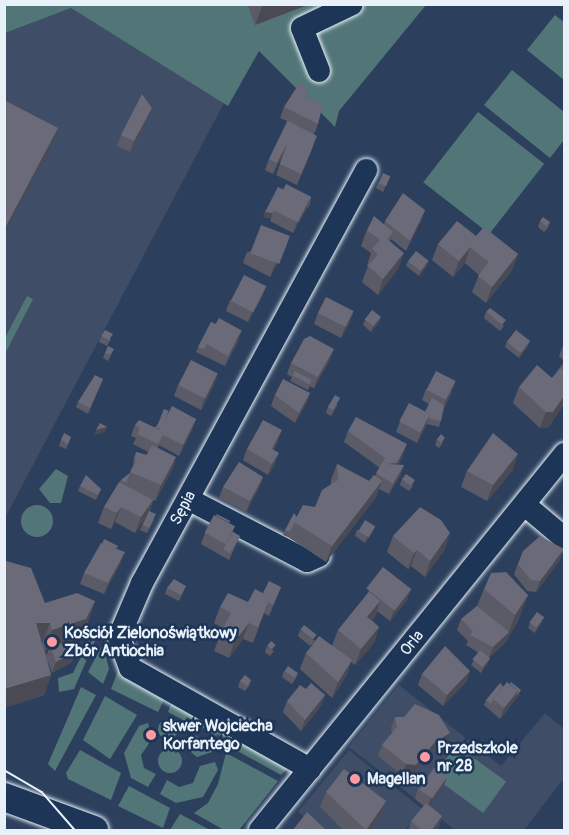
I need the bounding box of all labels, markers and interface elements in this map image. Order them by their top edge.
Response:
street label: Sępia [166,488,200,528]
place label: Kościół Zielonoświątkowy Zbór Antiochia [64,623,237,661]
street label: Orla [396,626,428,660]
marker: Kościół Zielonoświątkowy Zbór Antiochia [45,635,59,649]
place label: skwer Wojciecha Korfantego [163,716,273,754]
marker: skwer Wojciecha Korfantego [144,728,158,742]
place label: Przedszkole nr 28 [437,738,518,776]
marker: Przedszkole nr 28 [418,750,432,764]
place label: Magellan [367,769,426,789]
marker: Magellan [348,772,362,786]

